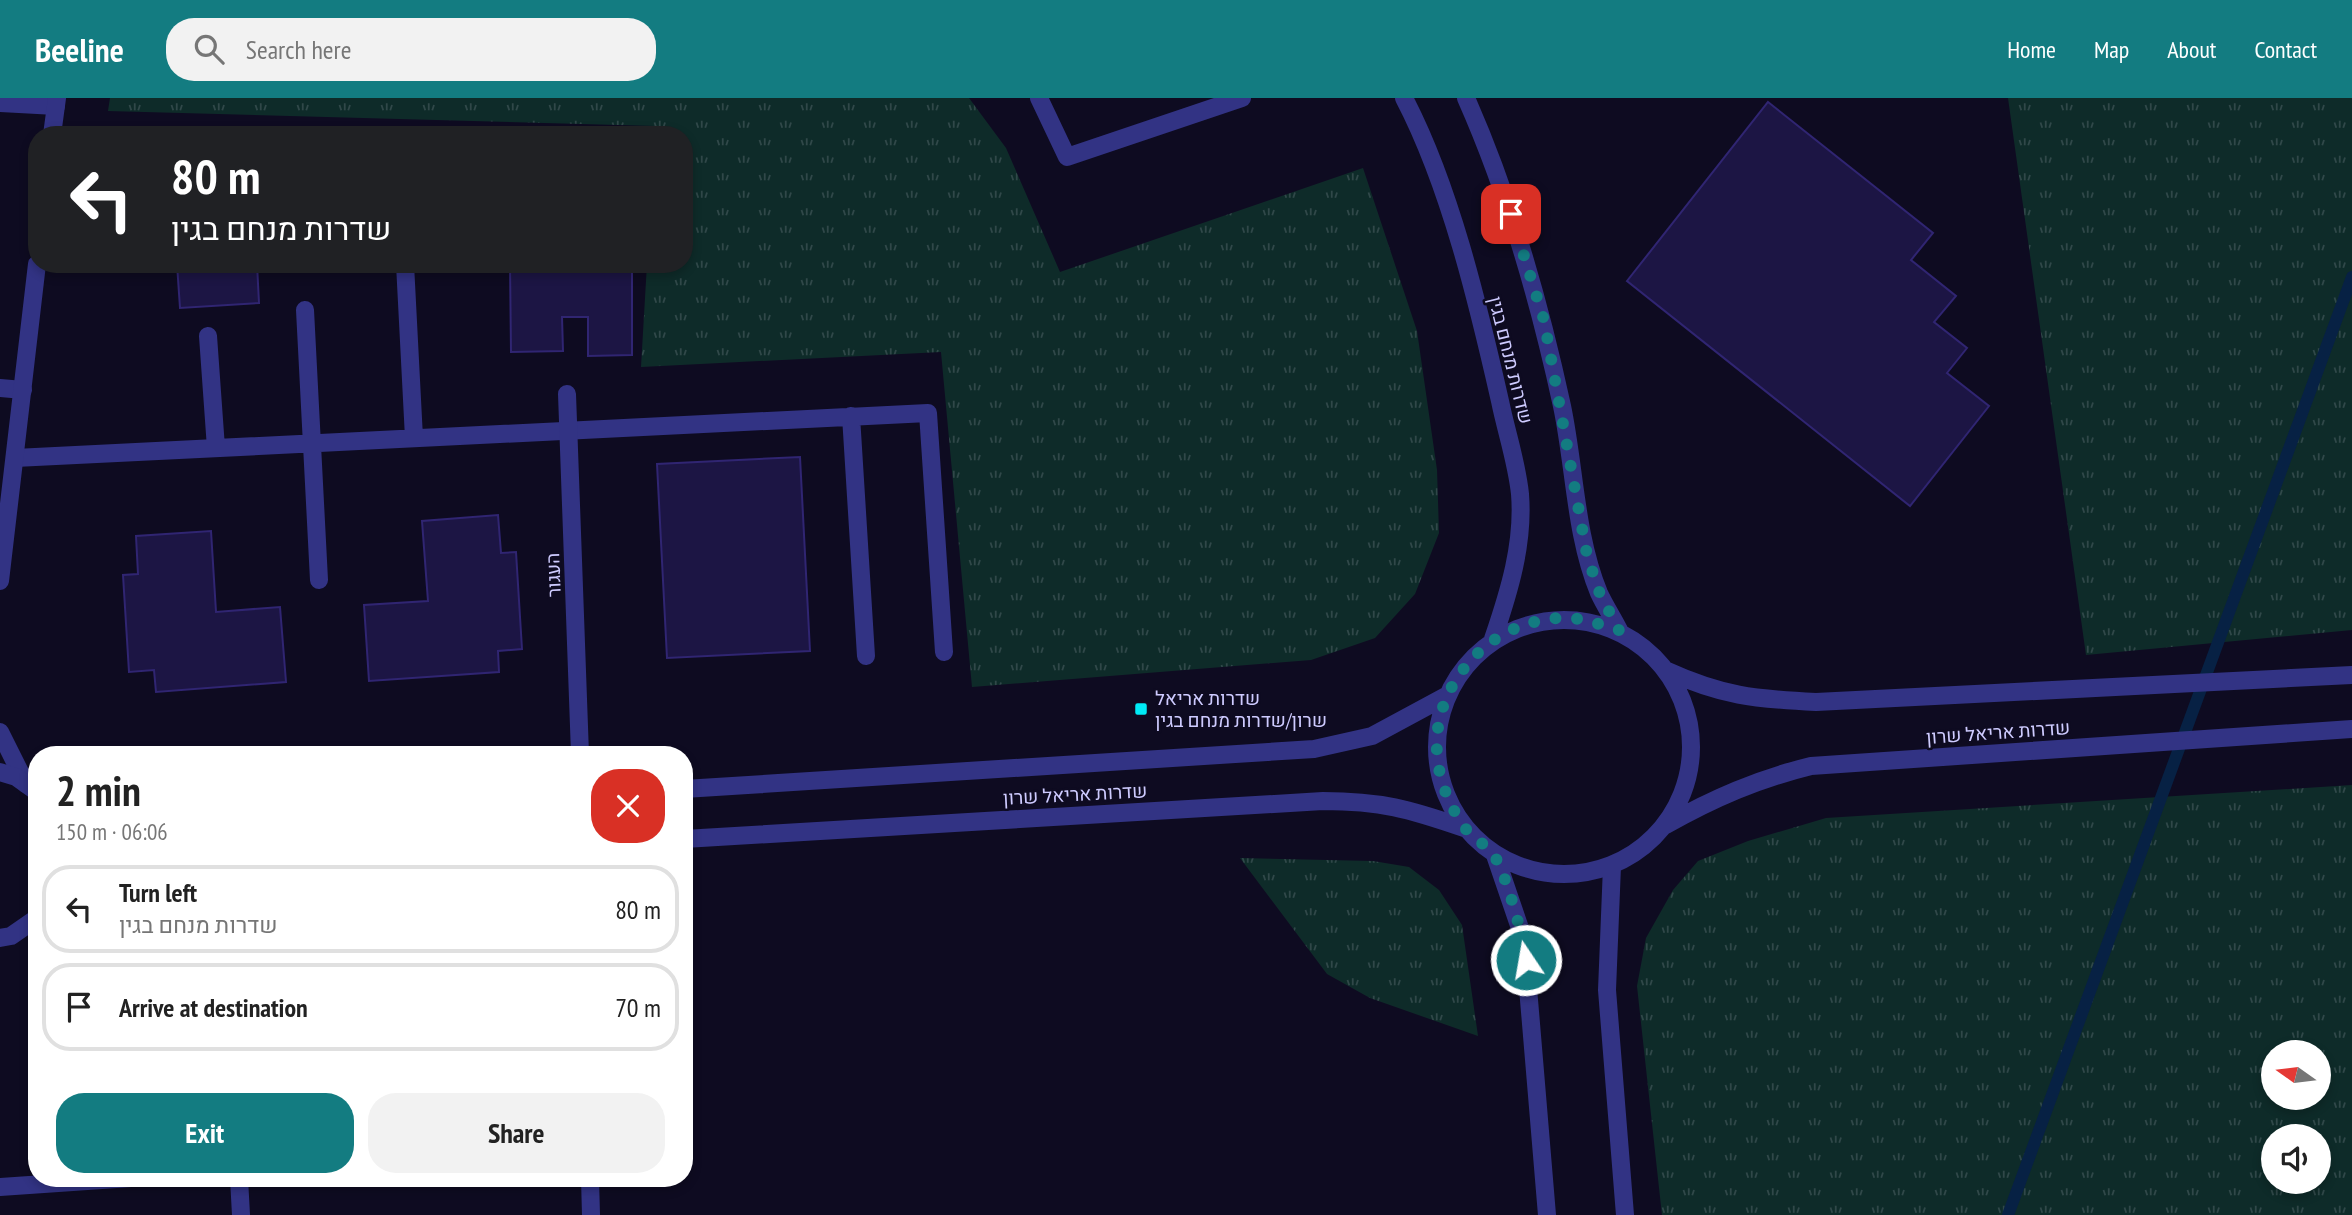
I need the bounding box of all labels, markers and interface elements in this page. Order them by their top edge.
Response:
search box [166,18,656,81]
text: Beeline [35,28,124,71]
icon: search [190,30,228,68]
text: Search here [246,33,351,66]
text: Home [2007,34,2056,65]
text: Map [2094,34,2129,65]
text: About [2167,34,2216,65]
text: Contact [2254,34,2317,65]
text: 80 m [171,144,260,208]
icon: left [56,154,147,245]
pin [1481,184,1541,244]
icon: arrive [1492,195,1530,233]
text: שדרות מנחם בגין [171,207,392,249]
street label: שדרות מנחם בגין [1484,294,1538,426]
street label: העגור [540,552,566,598]
place label: שדרות אריאל שרון/שדרות מנחם בגין [1155,686,1327,732]
marker: שדרות אריאל שרון/שדרות מנחם בגין [1133,701,1149,717]
street label: שדרות אריאל שרון [1925,715,2071,749]
text: 2 min [56,763,141,818]
button: close [591,769,665,843]
street label: שדרות אריאל שרון [1002,778,1148,810]
text: 150 m · 06:06 [56,817,168,846]
text: Turn left [119,876,197,909]
icon: left [60,890,98,928]
text: 80 m [615,893,661,926]
text: שדרות מנחם בגין [119,910,278,939]
position arrow [1489,923,1563,997]
icon: arrive [60,988,98,1026]
text: Arrive at destination [119,991,308,1024]
text: 70 m [615,991,661,1024]
north arrow [2261,1040,2331,1110]
map controls [2261,1040,2331,1194]
button: Exit [56,1093,354,1173]
button: Share [368,1093,665,1173]
button: sound [2261,1124,2331,1194]

